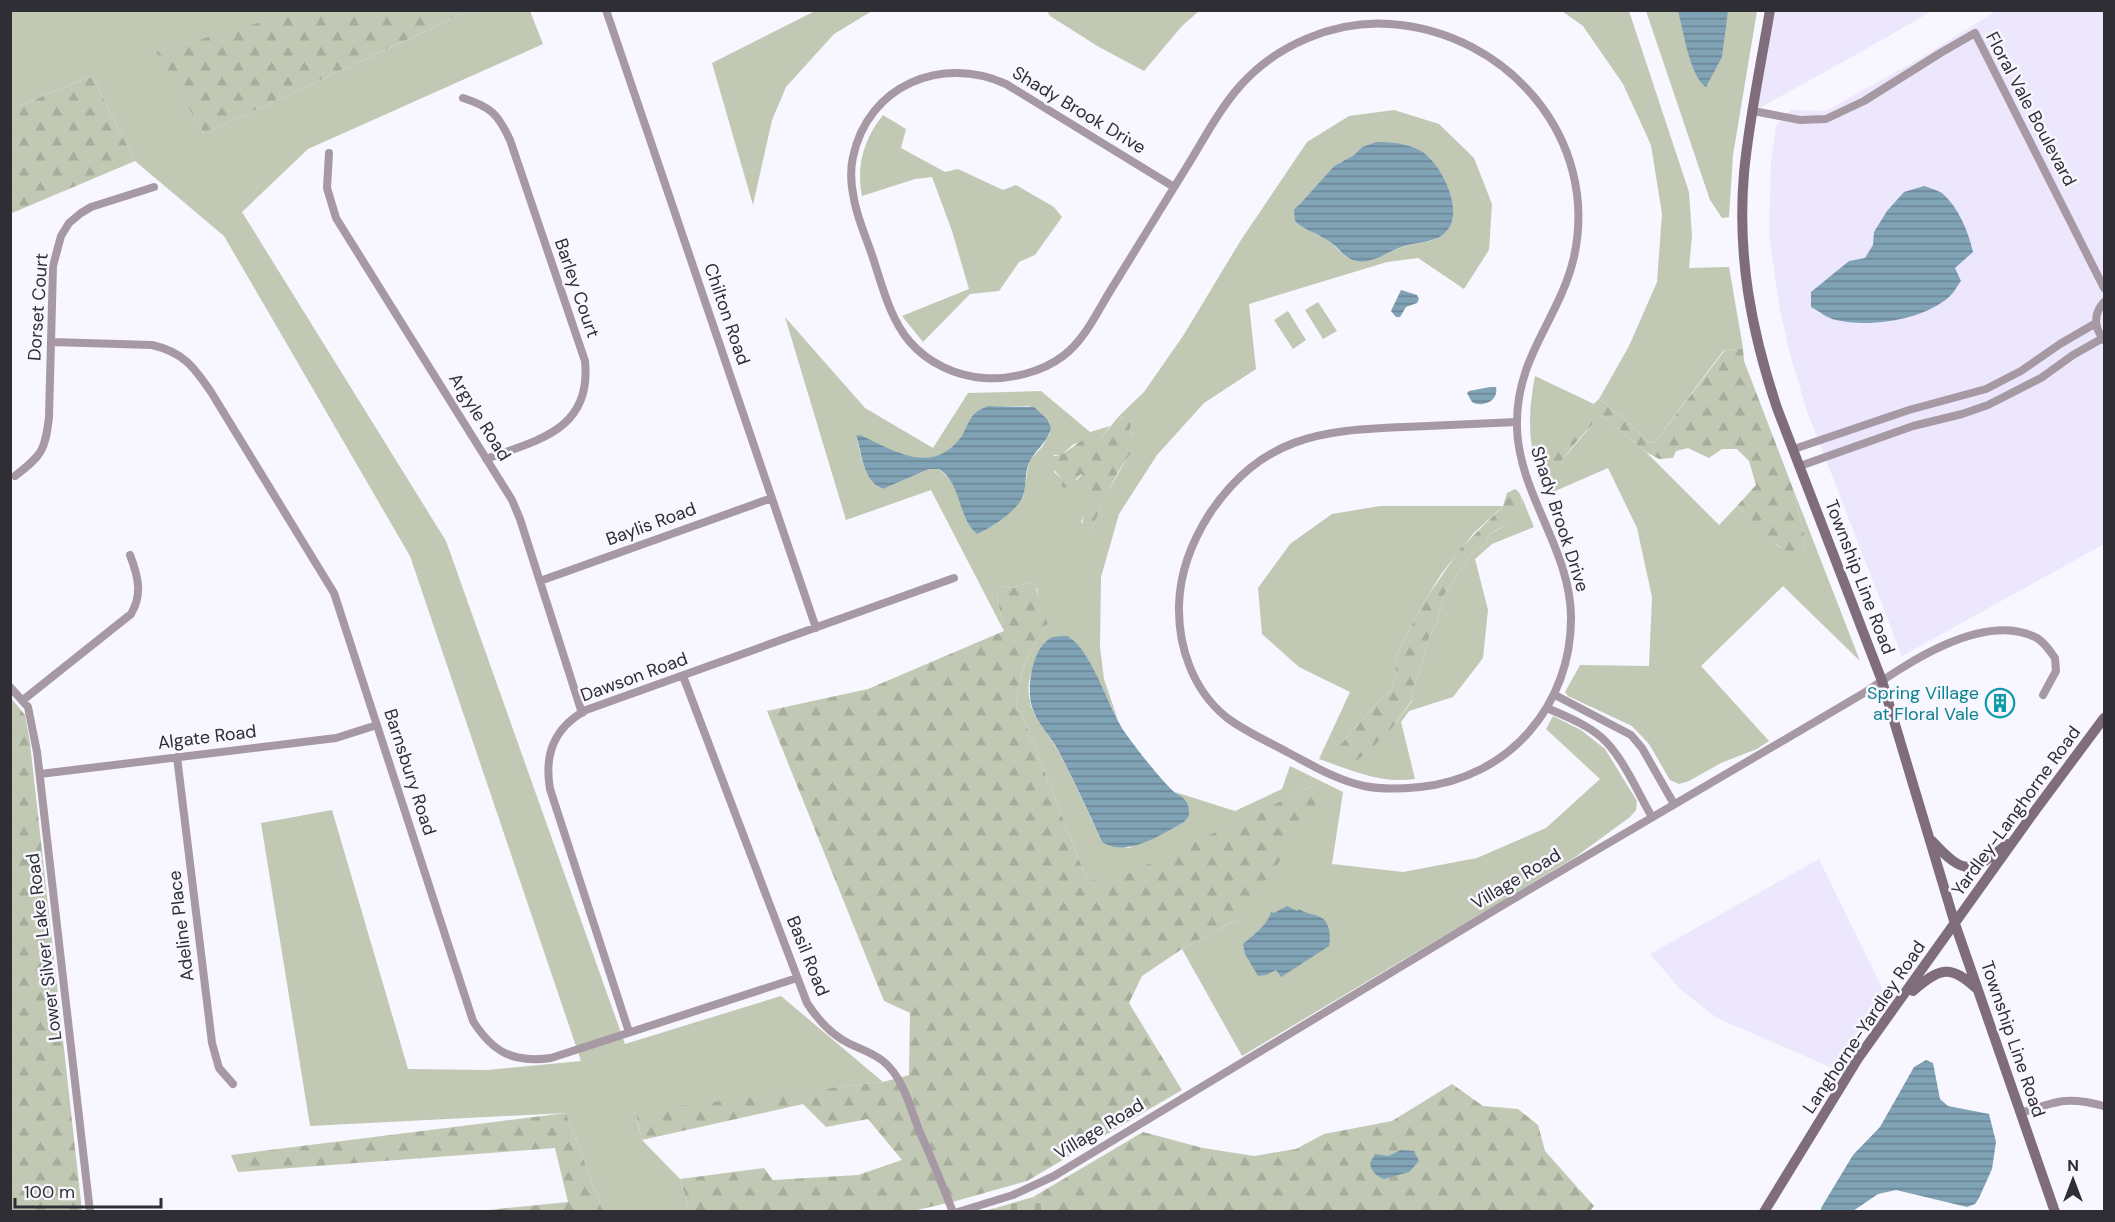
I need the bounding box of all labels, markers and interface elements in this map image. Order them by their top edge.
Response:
street label: Floral Vale Boulevard [1980,28,2082,190]
street label: Shady Brook Drive [1008,61,1150,159]
street label: Barley Court [549,235,605,341]
street label: Dorset Court [22,252,54,362]
street label: Chilton Road [698,260,756,368]
street label: Argyle Road [443,368,517,466]
street label: Shady Brook Drive [1525,443,1595,595]
street label: Township Line Road [1819,496,1901,658]
street label: Baylis Road [603,497,699,551]
street label: Dawson Road [577,646,691,708]
place label: Spring Village at Floral Vale [1867,681,1979,726]
building icon: Spring Village at Floral Vale [1984,687,2016,719]
street label: Barnsbury Road [378,706,442,838]
street label: Algate Road [156,719,258,755]
street label: Yardley-Langhorne Road [1946,721,2086,901]
street label: Village Road [1467,843,1565,915]
street label: Lower Silver Lake Road [21,852,67,1042]
street label: Adeline Place [162,869,200,983]
street label: Basil Road [781,912,835,1000]
street label: Langhorne-Yardley Road [1797,936,1931,1118]
street label: Township Line Road [1975,958,2051,1120]
street label: Village Road [1050,1093,1148,1165]
north arrow [2043,1150,2103,1210]
text: N [2067,1155,2079,1176]
scale bar [15,1171,160,1209]
text: 100 m [24,1180,75,1204]

